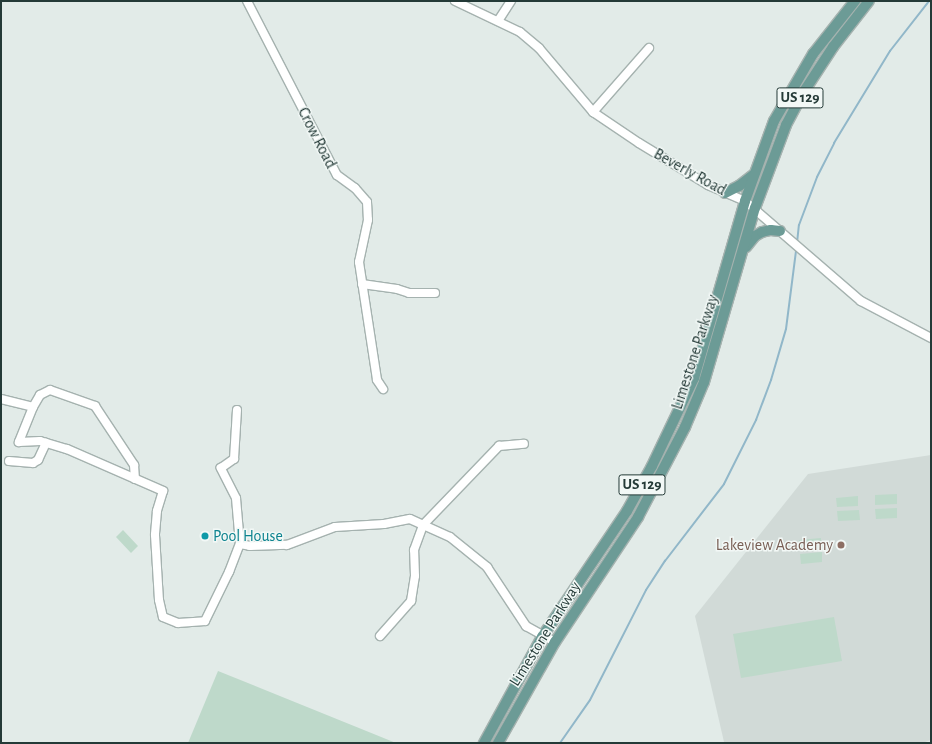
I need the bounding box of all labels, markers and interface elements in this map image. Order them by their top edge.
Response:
road number: US 129 [776,85,824,111]
street label: Crow Road [293,104,341,172]
street label: Beverly Road [650,144,730,200]
street label: Limestone Parkway [667,292,723,412]
road number: US 129 [618,472,666,498]
place label: Pool House [213,526,283,546]
marker: Pool House [200,531,210,541]
place label: Lakeview Academy [716,535,833,555]
marker: Lakeview Academy [836,540,846,550]
street label: Limestone Parkway [505,578,585,690]

